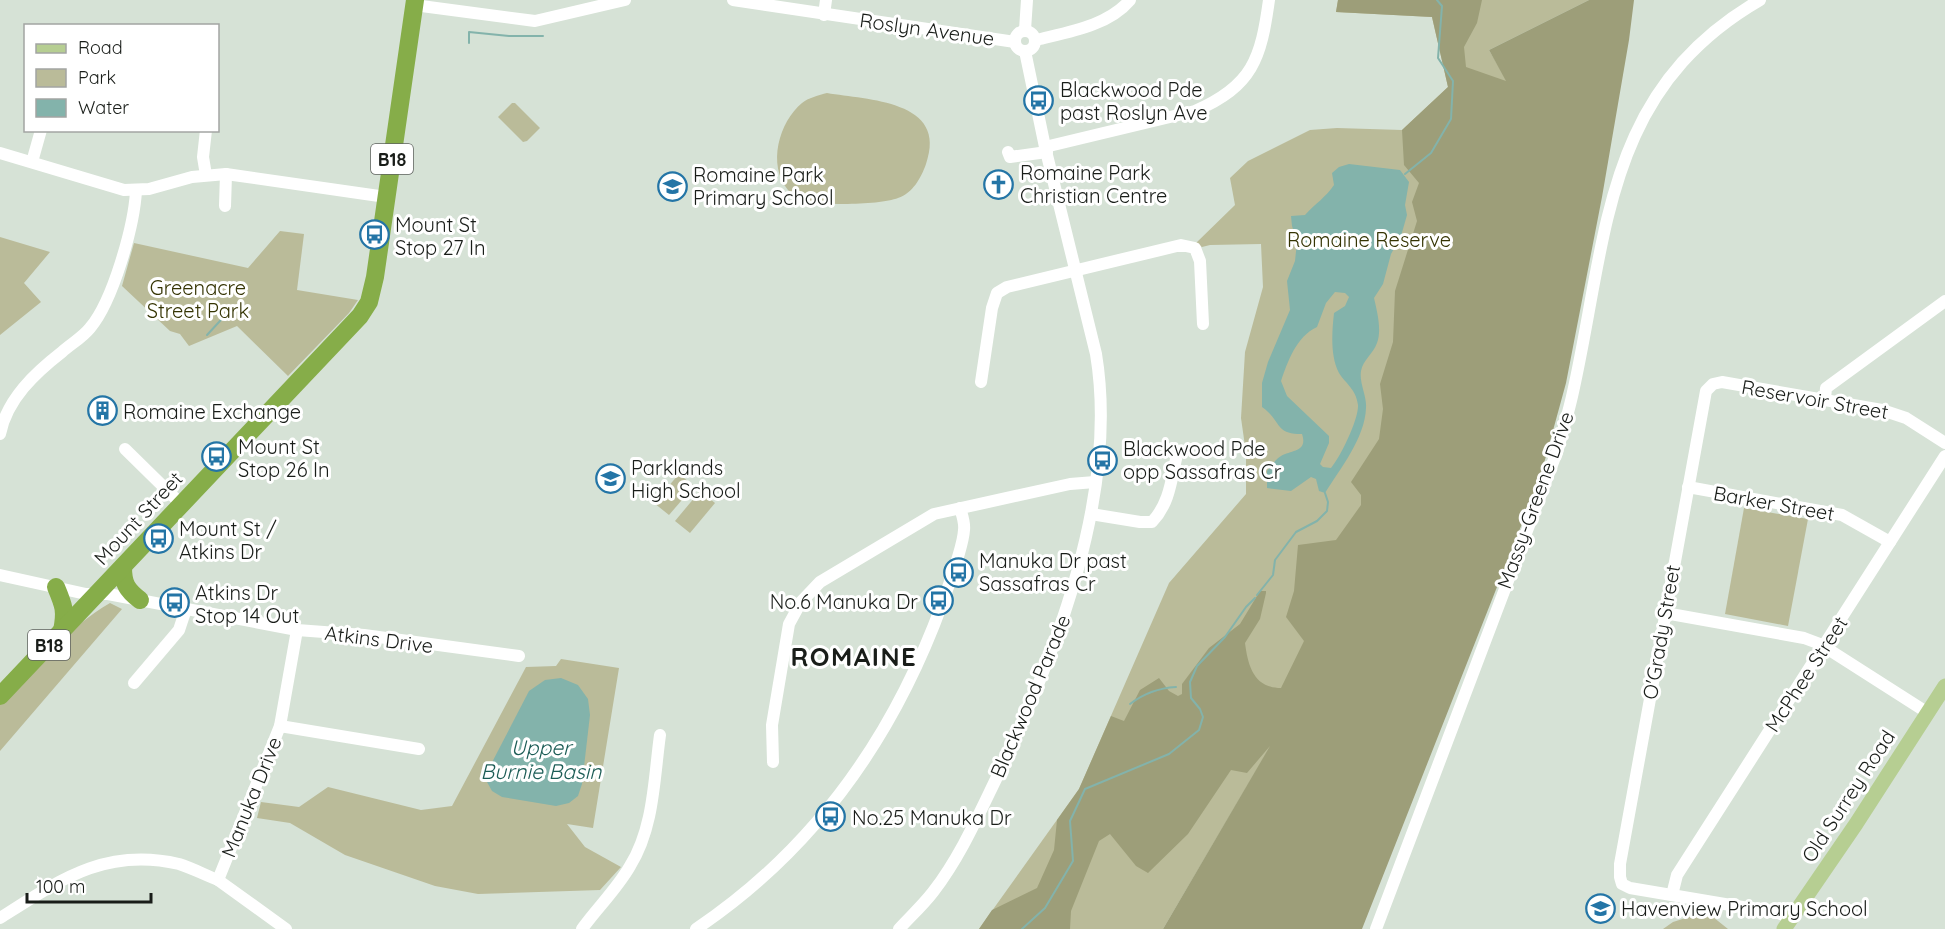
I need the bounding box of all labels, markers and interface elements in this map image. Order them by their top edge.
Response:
street label: Roslyn Avenue [858,7,996,51]
legend [24,24,219,132]
text: Road [78,36,123,59]
text: Park [78,66,116,89]
place label: Blackwood Pde past Roslyn Ave [1060,77,1207,125]
bus stop icon: Blackwood Pde past Roslyn Ave [1023,84,1055,116]
text: Water [78,96,129,119]
road number: B18 [371,144,413,174]
place label: Romaine Park Christian Centre [1020,160,1167,208]
place label: Romaine Park Primary School [693,162,834,210]
church icon: Romaine Park Christian Centre [983,168,1015,200]
school or university icon: Romaine Park Primary School [656,170,688,202]
place label: Mount St Stop 27 In [395,212,486,260]
bus stop icon: Mount St Stop 27 In [358,219,390,251]
park label: Romaine Reserve [1287,227,1451,252]
park label: Greenacre Street Park [147,275,249,323]
street label: Reservoir Street [1740,374,1891,424]
building icon: Romaine Exchange [86,395,118,427]
place label: Romaine Exchange [123,399,301,424]
street label: Massy-Greene Drive [1491,408,1579,592]
place label: Mount St Stop 26 In [238,434,329,482]
place label: Blackwood Pde opp Sassafras Cr [1123,436,1282,484]
bus stop icon: Mount St Stop 26 In [201,441,233,473]
bus stop icon: Blackwood Pde opp Sassafras Cr [1086,444,1118,476]
place label: Parklands High School [631,455,741,503]
school or university icon: Parklands High School [594,463,626,495]
street label: Mount Street [88,466,188,570]
street label: Barker Street [1712,480,1837,526]
place label: Mount St / Atkins Dr [179,516,277,564]
bus stop icon: Mount St / Atkins Dr [142,523,174,555]
place label: Manuka Dr past Sassafras Cr [979,548,1127,596]
bus stop icon: Manuka Dr past Sassafras Cr [942,556,974,588]
street label: O'Grady Street [1637,563,1685,701]
place label: Atkins Dr Stop 14 Out [195,580,299,628]
bus stop icon: No.6 Manuka Dr [923,585,955,617]
bus stop icon: Atkins Dr Stop 14 Out [158,587,190,619]
place label: No.6 Manuka Dr [770,589,918,614]
street label: Blackwood Parade [984,611,1076,781]
street label: McPhee Street [1759,611,1853,737]
street label: Atkins Drive [323,620,435,658]
road number: B18 [28,630,70,660]
district label: ROMAINE [791,640,917,673]
street label: Old Surrey Road [1796,725,1900,867]
street label: Manuka Drive [215,733,287,861]
water label: Upper Burnie Basin [481,734,602,784]
bus stop icon: No.25 Manuka Dr [815,801,847,833]
place label: No.25 Manuka Dr [852,805,1012,830]
scale bar [27,866,152,904]
text: 100 m [36,875,85,898]
school or university icon: Havenview Primary School [1584,892,1616,924]
place label: Havenview Primary School [1621,896,1868,921]

